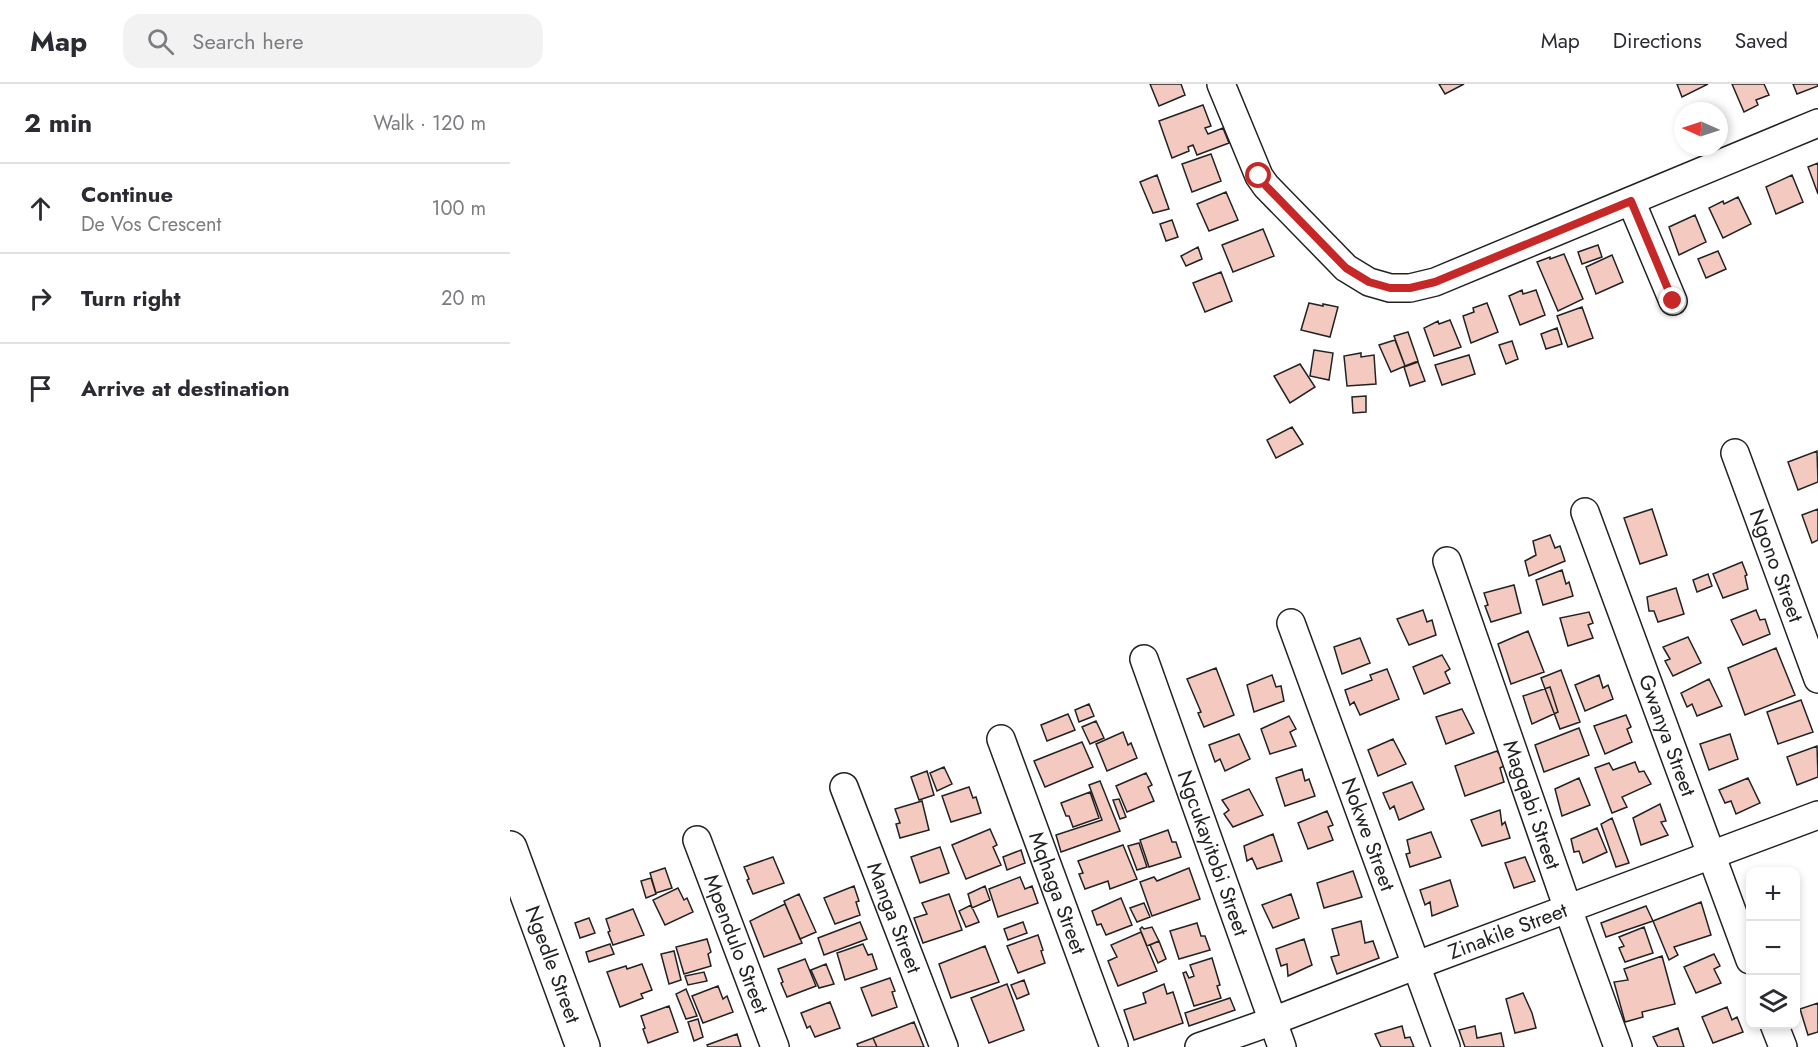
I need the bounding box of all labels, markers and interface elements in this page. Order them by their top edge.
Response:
search box [123,14,543,68]
text: Map [30,21,87,62]
icon: search [144,25,177,58]
text: Search here [192,25,304,57]
text: Map [1541,26,1580,56]
text: Directions [1613,26,1702,56]
text: Saved [1735,26,1788,56]
north arrow [1674,102,1728,156]
text: 2 min [24,104,92,142]
text: Walk · 120 m [373,109,486,138]
route start [1245,162,1271,188]
text: Continue [81,178,173,210]
icon: ahead [24,192,57,225]
text: 100 m [431,194,486,223]
text: De Vos Crescent [81,210,221,239]
icon: right [24,282,57,315]
text: Turn right [81,282,181,314]
text: 20 m [441,284,486,313]
route end [1659,287,1685,313]
icon: arrive [24,372,57,405]
text: Arrive at destination [81,372,290,404]
street label: Ngono Street [1742,505,1811,627]
street label: Gwanya Street [1631,670,1703,800]
street label: Magqabi Street [1495,736,1568,873]
street label: Ngcukayitobi Street [1170,766,1256,940]
street label: Nokwe Street [1334,773,1403,895]
street label: Mqhaga Street [1021,827,1094,959]
street label: Manga Street [859,858,929,978]
map controls [1746,867,1800,1029]
button: + [1746,867,1800,921]
street label: Mpendulo Street [696,870,776,1018]
street label: Zinakile Street [1444,895,1572,967]
street label: Ngedle Street [517,901,588,1027]
button: − [1746,921,1800,975]
button: layers [1746,975,1800,1029]

